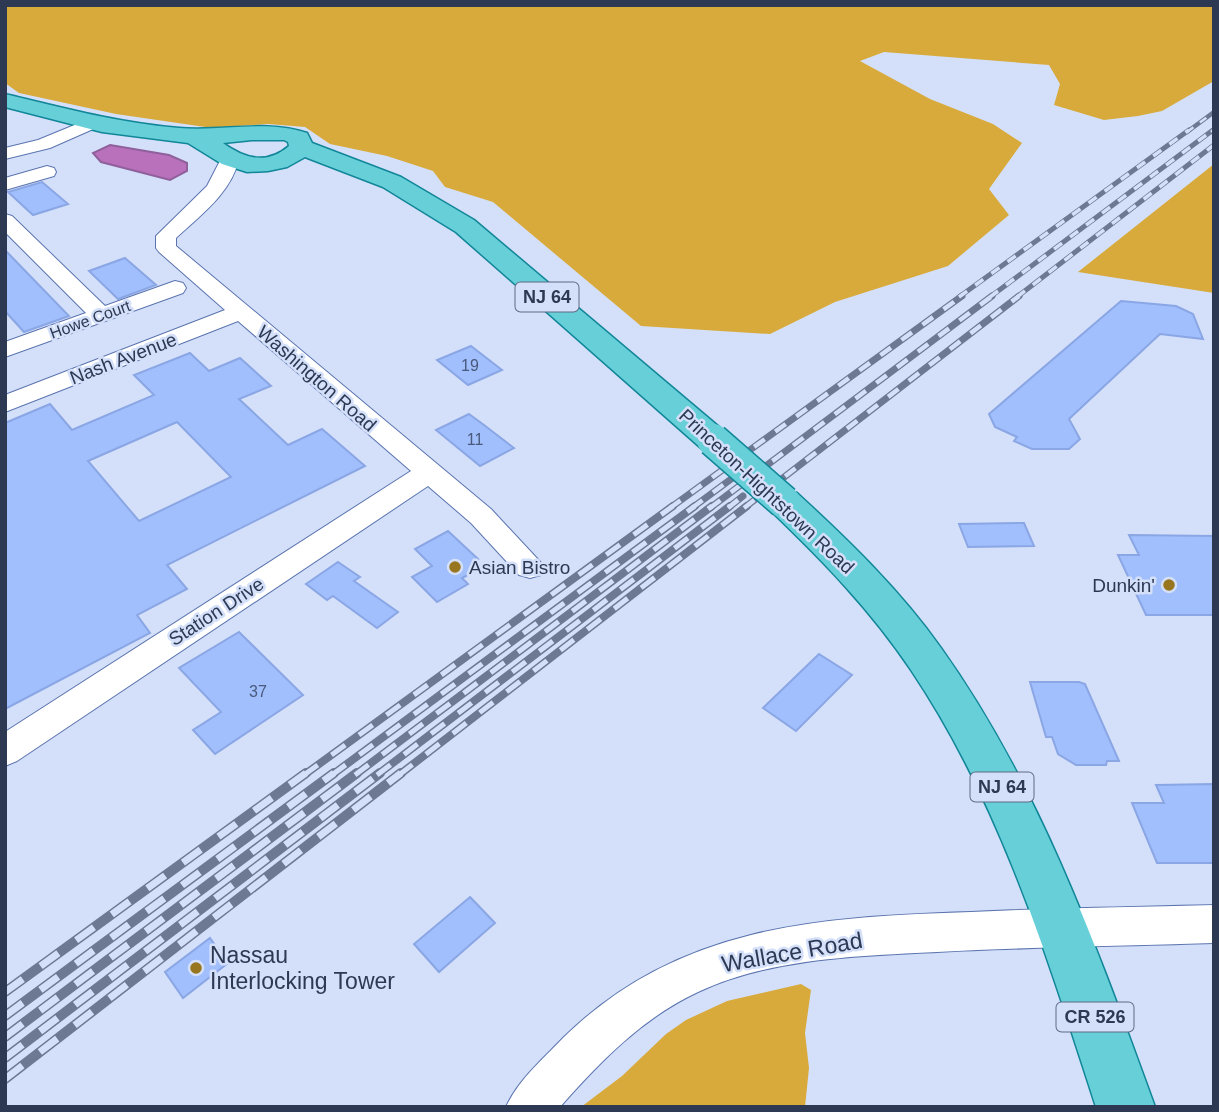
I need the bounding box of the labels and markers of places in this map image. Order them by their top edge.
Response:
place label: Asian Bistro [469,557,570,578]
marker: Asian Bistro [447,559,463,575]
place label: Dunkin' [1092,575,1155,596]
marker: Dunkin' [1161,577,1177,593]
place label: Nassau Interlocking Tower [210,942,395,994]
marker: Nassau Interlocking Tower [188,960,204,976]

